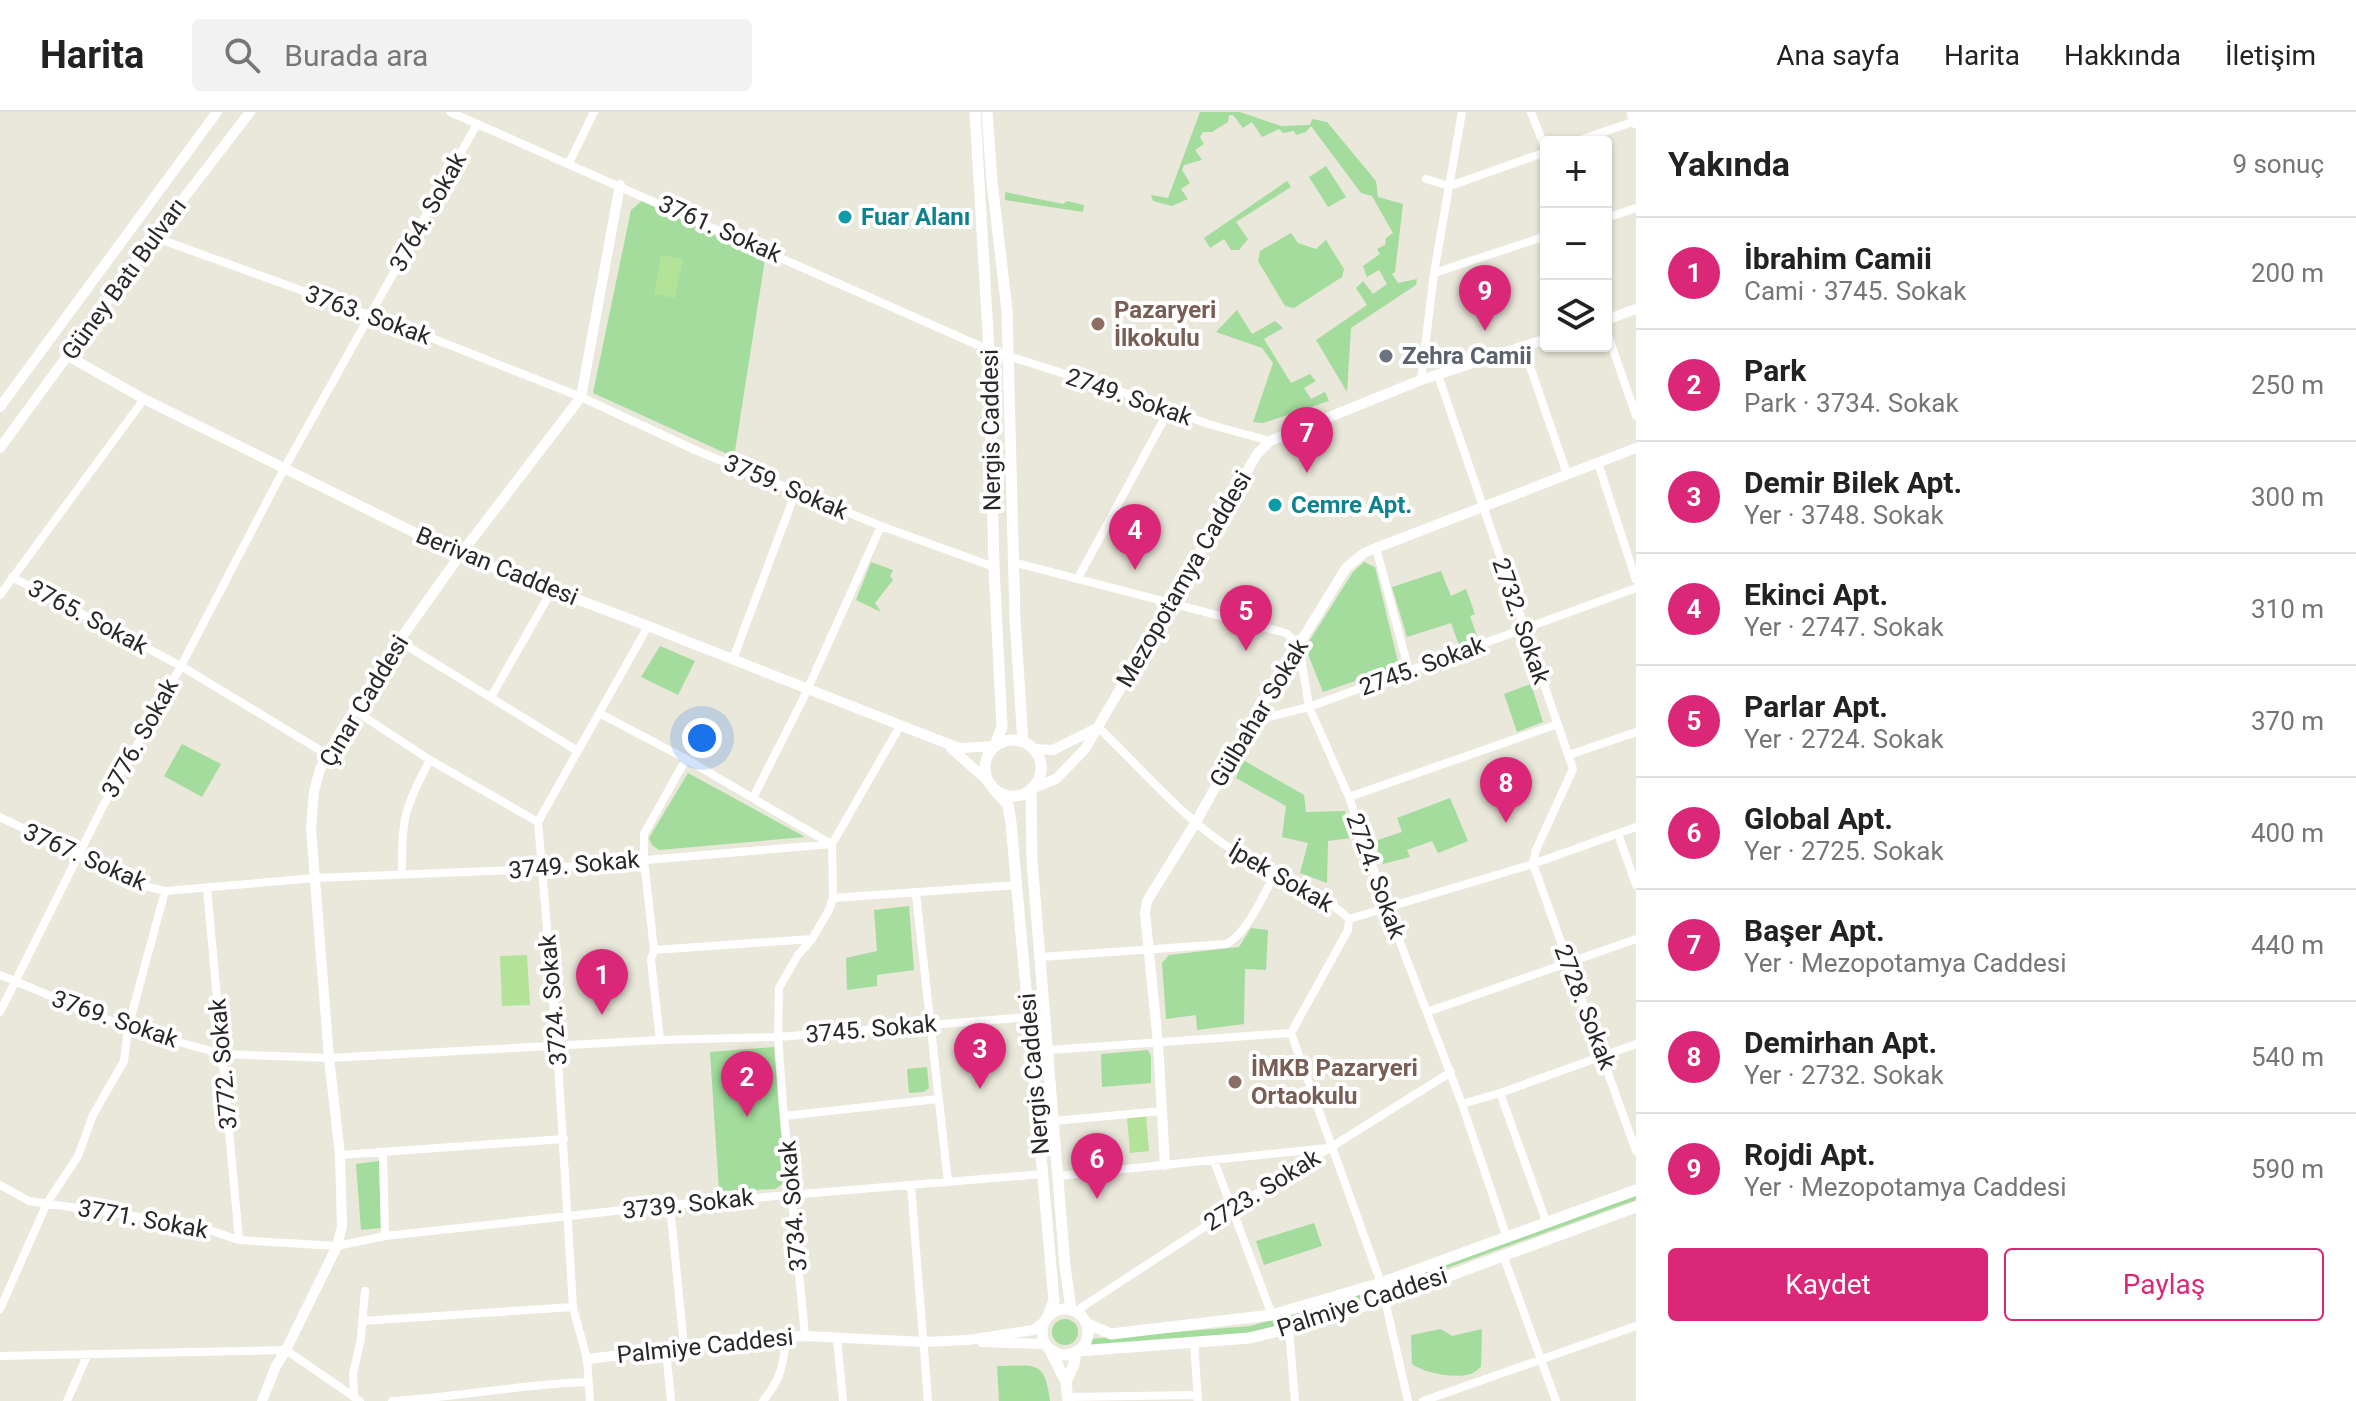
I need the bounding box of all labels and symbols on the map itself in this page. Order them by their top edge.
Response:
street label: 3764. Sokak [384,147,473,276]
street label: 3761. Sokak [654,189,787,269]
street label: Güney Batı Bulvarı [56,193,192,365]
place label: Fuar Alanı [861,203,970,231]
marker: Fuar Alanı [836,208,854,226]
pin: 9 [1459,265,1511,331]
street label: 3763. Sokak [301,279,435,351]
place label: Pazaryeri İlkokulu [1114,296,1216,352]
marker: Pazaryeri İlkokulu [1089,315,1107,333]
place label: Zehra Camii [1402,342,1532,370]
marker: Zehra Camii [1377,347,1395,365]
street label: Nergis Caddesi [976,349,1006,511]
street label: 2749. Sokak [1062,362,1197,432]
pin: 7 [1281,407,1333,473]
street label: 3759. Sokak [720,448,853,526]
street label: Mezopotamya Caddesi [1111,466,1257,692]
place label: Cemre Apt. [1291,491,1412,519]
marker: Cemre Apt. [1266,496,1284,514]
pin: 4 [1109,504,1161,570]
street label: Berivan Caddesi [412,521,582,611]
street label: 2732. Sokak [1486,554,1556,689]
street label: 3765. Sokak [23,574,153,661]
pin: 5 [1220,585,1272,651]
street label: Çınar Caddesi [314,630,414,772]
street label: 2745. Sokak [1355,630,1489,702]
street label: Gülbahar Sokak [1204,633,1315,792]
street label: 3776. Sokak [96,673,185,802]
your location [682,718,722,758]
pin: 8 [1480,757,1532,823]
street label: 2724. Sokak [1340,809,1412,943]
street label: 3767. Sokak [19,817,152,897]
street label: İpek Sokak [1224,836,1339,919]
street label: 3749. Sokak [507,845,642,885]
street label: 3724. Sokak [533,932,573,1067]
street label: 2728. Sokak [1548,941,1622,1074]
pin: 1 [576,949,628,1015]
street label: 3769. Sokak [48,984,183,1054]
street label: Nergis Caddesi [1013,992,1055,1156]
street label: 3772. Sokak [203,996,243,1131]
street label: 3745. Sokak [804,1009,939,1049]
pin: 3 [954,1023,1006,1089]
pin: 2 [721,1051,773,1117]
place label: İMKB Pazaryeri Ortaokulu [1251,1054,1418,1110]
marker: İMKB Pazaryeri Ortaokulu [1226,1073,1244,1091]
pin: 6 [1071,1133,1123,1199]
street label: 3734. Sokak [773,1138,813,1273]
street label: 2723. Sokak [1199,1143,1326,1237]
street label: 3739. Sokak [621,1183,756,1225]
street label: 3771. Sokak [76,1194,211,1244]
street label: Palmiye Caddesi [1273,1261,1451,1343]
street label: Palmiye Caddesi [615,1323,795,1369]

